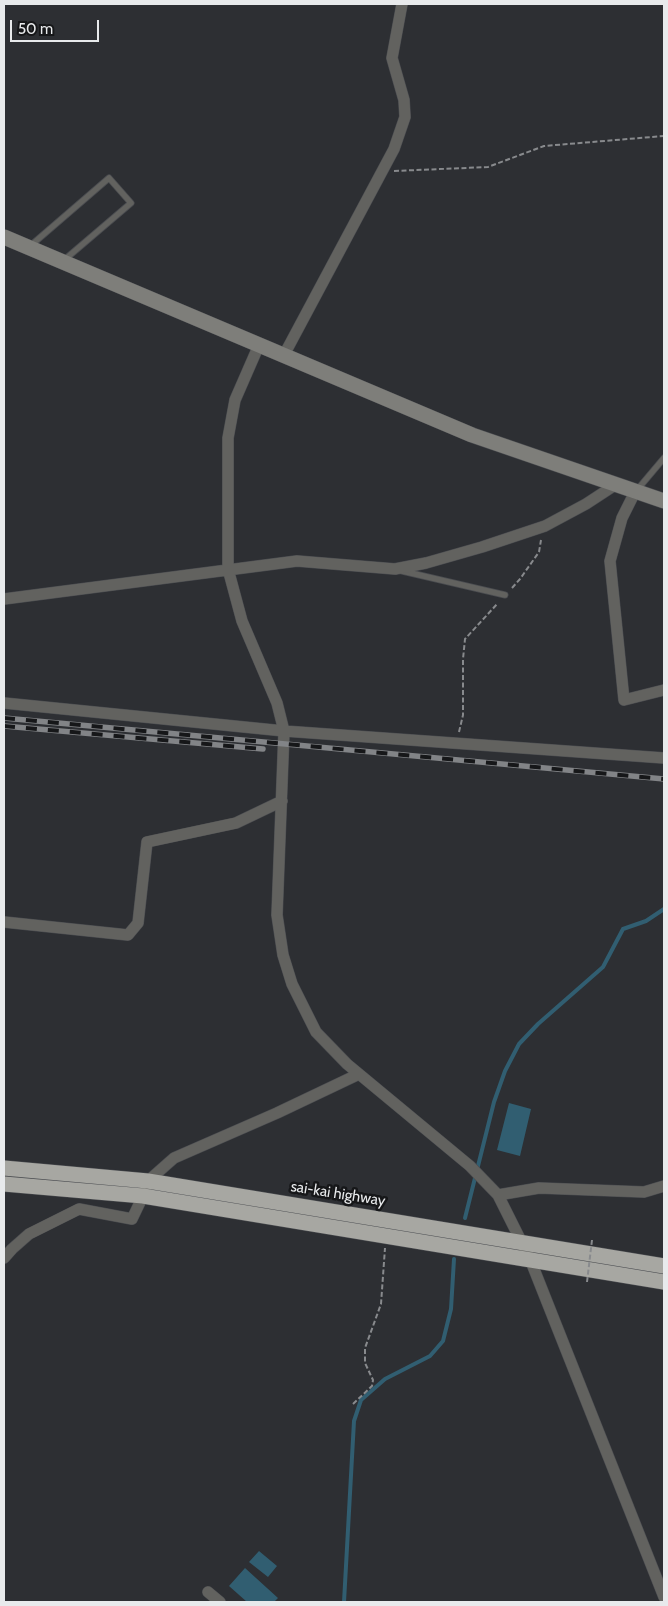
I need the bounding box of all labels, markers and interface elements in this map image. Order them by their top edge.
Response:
scale bar [12,10,101,42]
text: 50 m [18,20,53,38]
street label: sai-kai highway [289,1178,387,1210]

